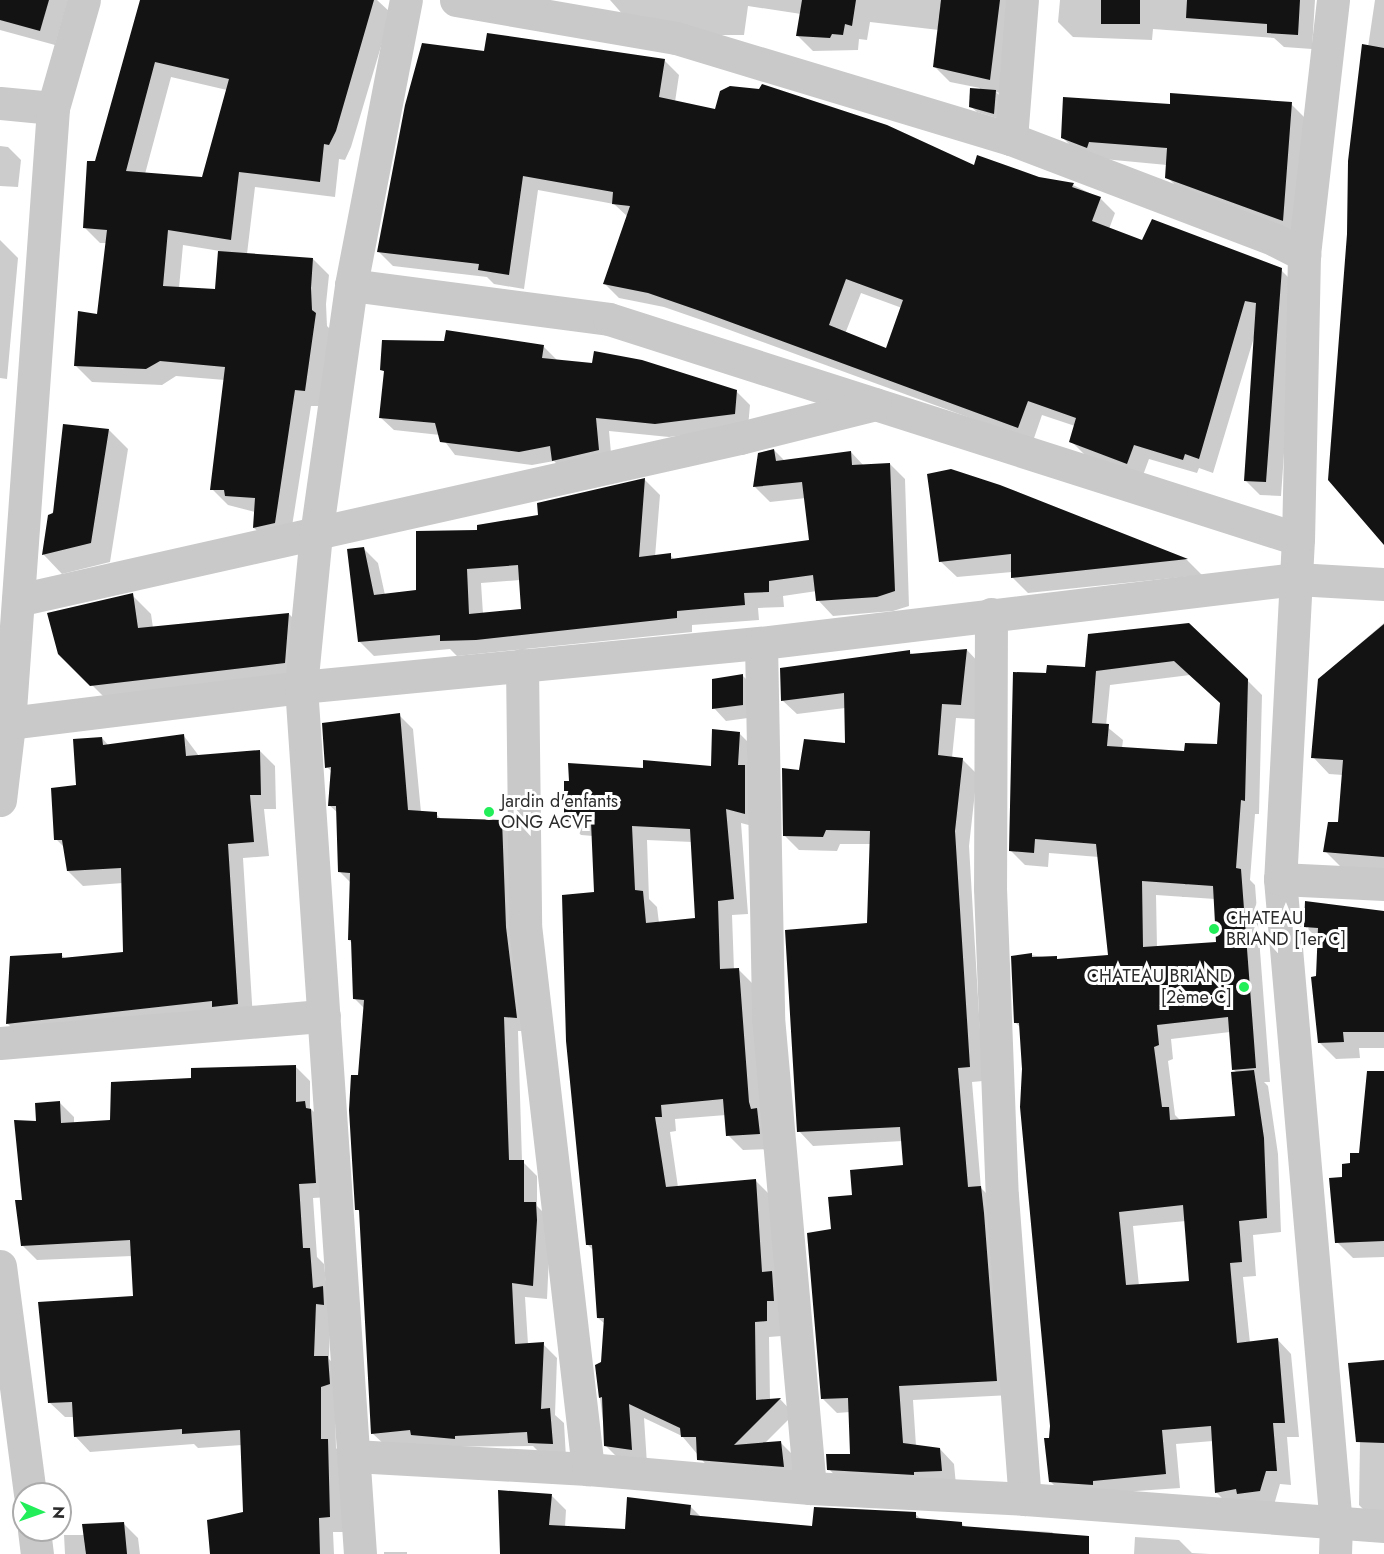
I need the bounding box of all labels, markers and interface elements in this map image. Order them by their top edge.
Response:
place label: Jardin d'enfants ONG ACVF [501,791,618,834]
marker: Jardin d'enfants ONG ACVF [482,805,496,819]
place label: CHATEAU BRIAND [1er C] [1226,908,1346,950]
marker: CHATEAU BRIAND [1er C] [1207,922,1221,936]
place label: CHATEAU BRIAND [2ème C] [1087,966,1232,1008]
marker: CHATEAU BRIAND [2ème C] [1237,980,1251,994]
north arrow [12,1482,72,1542]
text: N [47,1506,70,1519]

